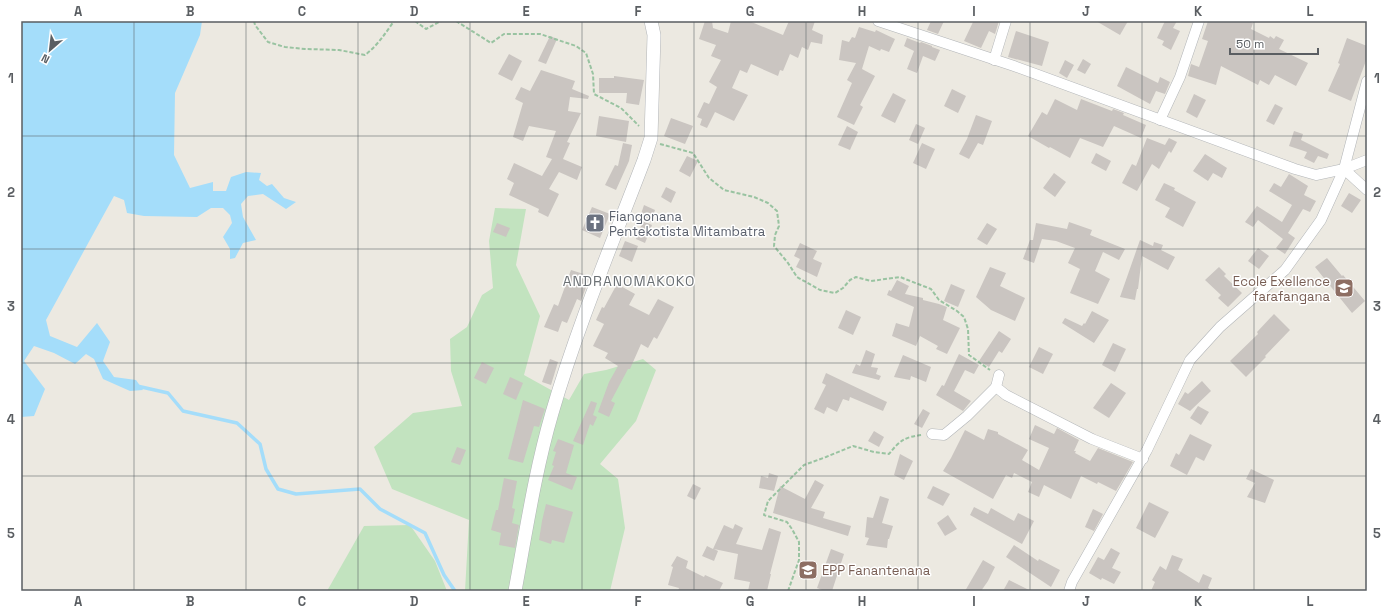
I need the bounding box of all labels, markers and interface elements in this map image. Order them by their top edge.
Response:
text: A [74,3,83,20]
text: B [186,3,195,20]
text: C [298,3,306,20]
text: D [410,3,419,20]
text: E [522,3,530,20]
text: F [635,3,642,20]
text: G [746,3,754,20]
text: H [858,3,866,20]
text: I [972,3,976,20]
text: J [1082,3,1090,20]
text: K [1194,3,1203,20]
text: L [1306,3,1314,20]
north arrow [30,30,70,70]
scale bar [1230,30,1318,56]
text: 50 m [1236,36,1264,52]
text: N [39,51,52,67]
text: 1 [8,70,14,87]
text: 1 [1374,70,1380,87]
text: 2 [7,184,15,201]
text: 2 [1373,184,1381,201]
place label: Fiangonana Pentekotista Mitambatra [609,208,766,240]
church icon: Fiangonana Pentekotista Mitambatra [584,212,606,234]
district label: ANDRANOMAKOKO [563,272,695,290]
place label: Ecole Exellence farafangana [1233,273,1331,305]
school or university icon: Ecole Exellence farafangana [1333,277,1355,299]
text: 3 [7,298,15,315]
text: 3 [1373,298,1381,315]
text: 4 [7,411,15,428]
text: 4 [1373,411,1381,428]
text: 5 [7,525,15,542]
text: 5 [1373,525,1381,542]
school or university icon: EPP Fanantenana [797,559,819,581]
place label: EPP Fanantenana [822,562,931,579]
text: A [74,593,83,610]
text: B [186,593,195,610]
text: C [298,593,306,610]
text: D [410,593,419,610]
text: E [522,593,530,610]
text: F [635,593,642,610]
text: G [746,593,754,610]
text: H [858,593,866,610]
text: I [972,593,976,610]
text: J [1082,593,1090,610]
text: K [1194,593,1203,610]
text: L [1306,593,1314,610]

